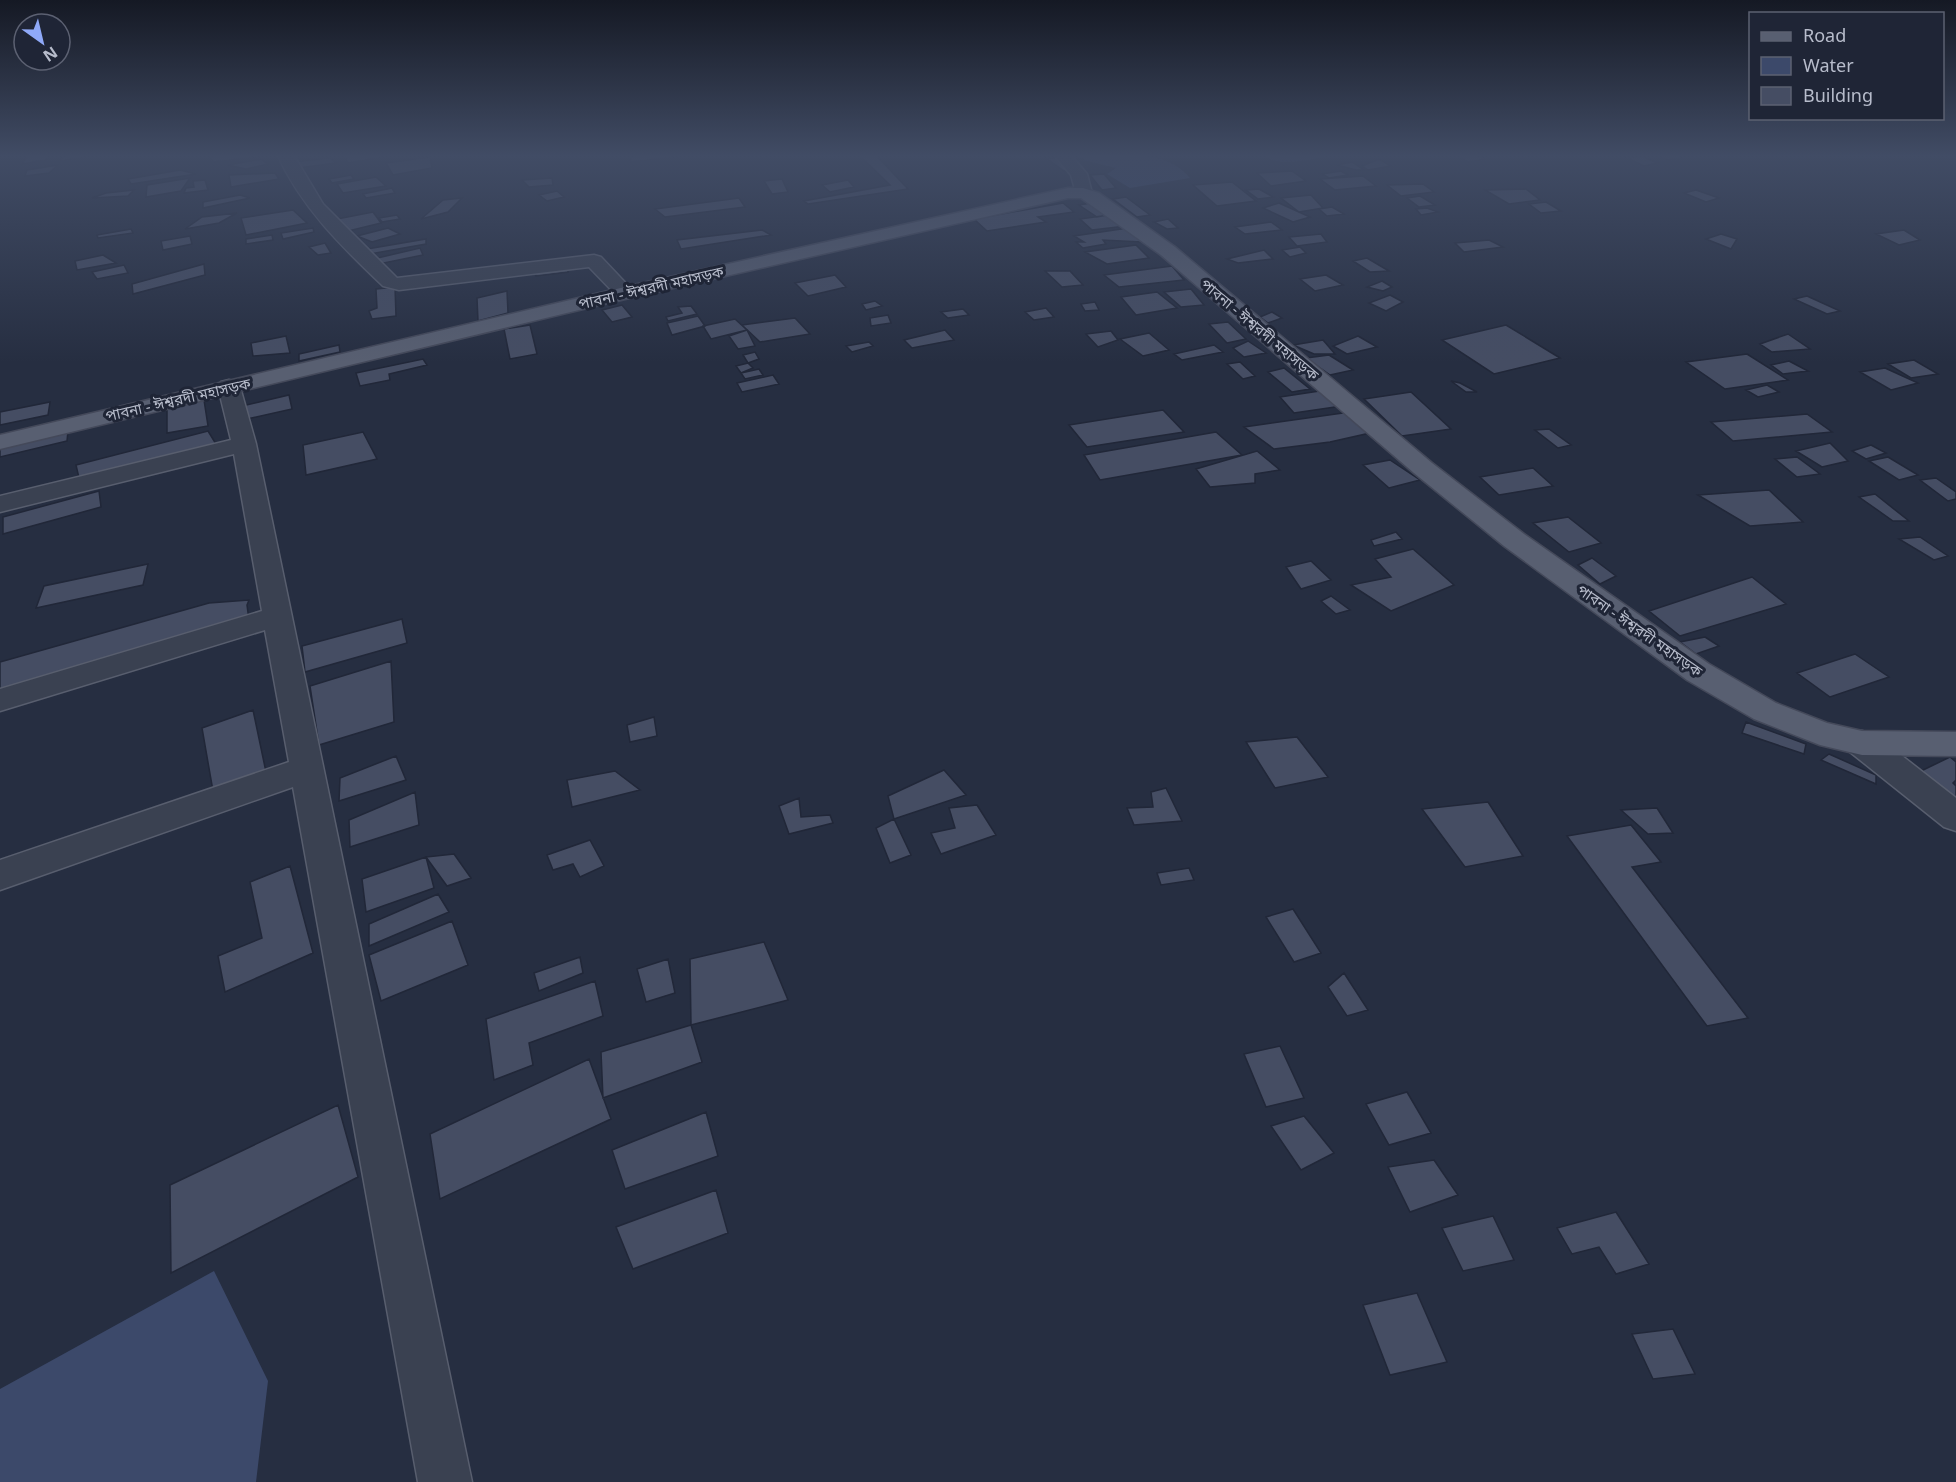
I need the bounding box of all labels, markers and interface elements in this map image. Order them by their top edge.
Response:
north arrow [12,12,72,72]
legend [1749,12,1944,120]
text: Road [1803,23,1846,47]
text: N [39,42,62,67]
text: Water [1803,53,1854,77]
text: Building [1803,83,1873,107]
street label: পাবনা - ঈশ্বরদী মহাসড়ক [576,260,726,313]
street label: পাবনা - ঈশ্বরদী মহাসড়ক [1197,274,1324,385]
street label: পাবনা - ঈশ্বরদী মহাসড়ক [103,372,253,425]
street label: পাবনা - ঈশ্বরদী মহাসড়ক [1574,579,1707,681]

